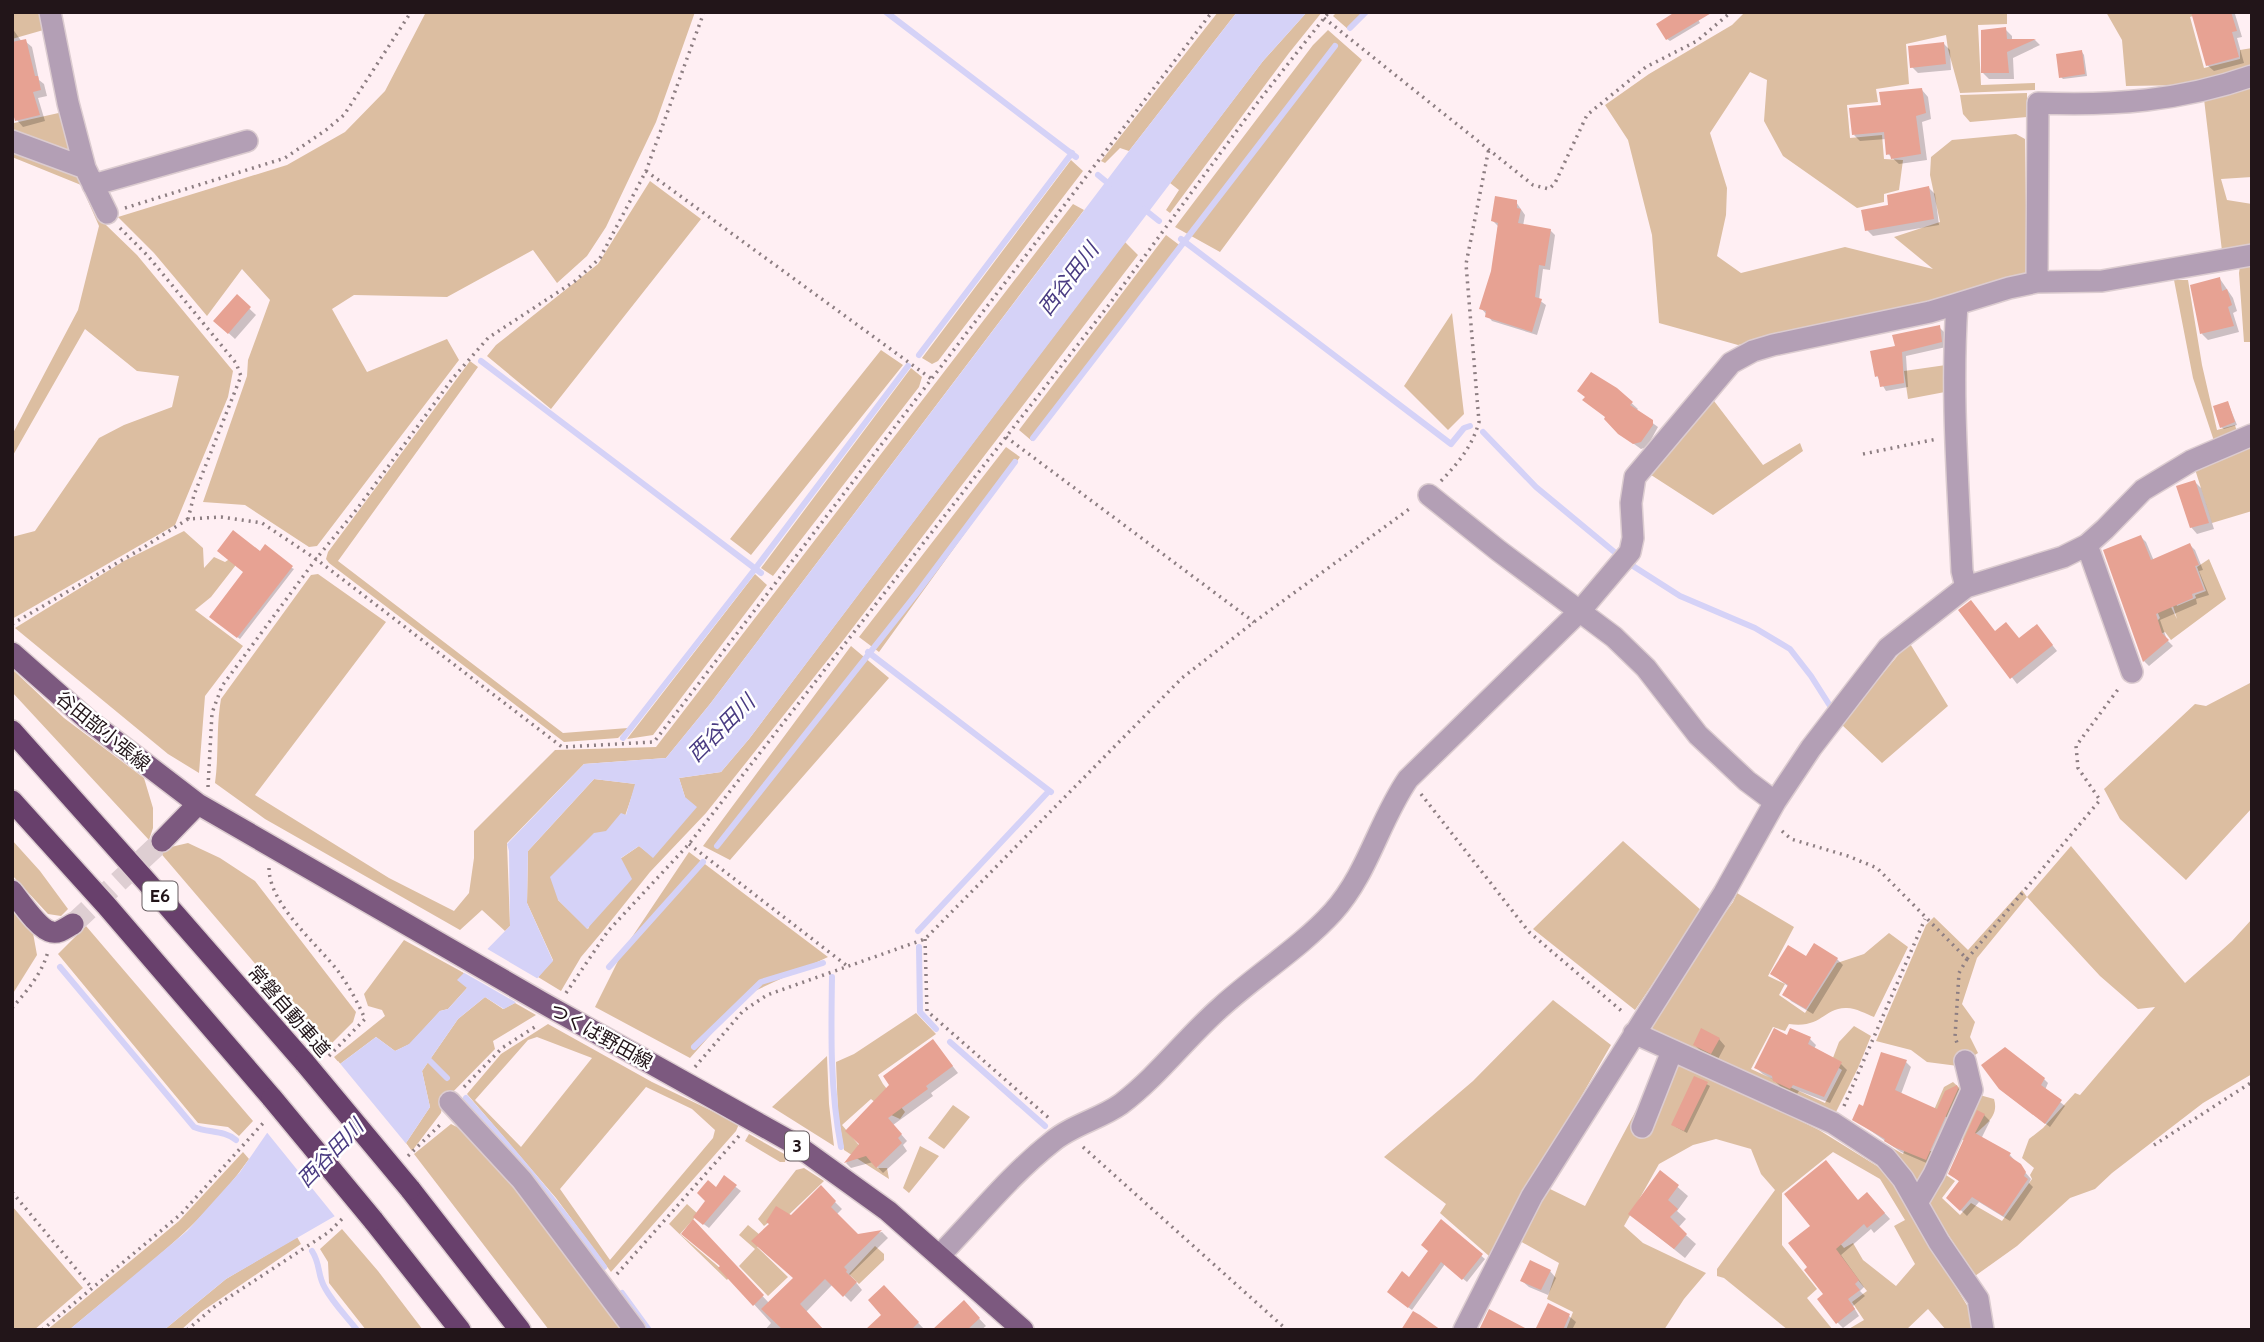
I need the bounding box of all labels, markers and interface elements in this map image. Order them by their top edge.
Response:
water label: 西谷田川 [1033,236,1104,320]
street label: 谷田部小張線 [51,686,155,776]
water label: 西谷田川 [682,688,761,767]
road number: E6 [142,882,178,911]
street label: 常磐自動車道 [243,960,335,1062]
street label: つくば野田線 [546,998,656,1074]
water label: 西谷田川 [292,1113,370,1192]
road number: 3 [785,1132,809,1161]

